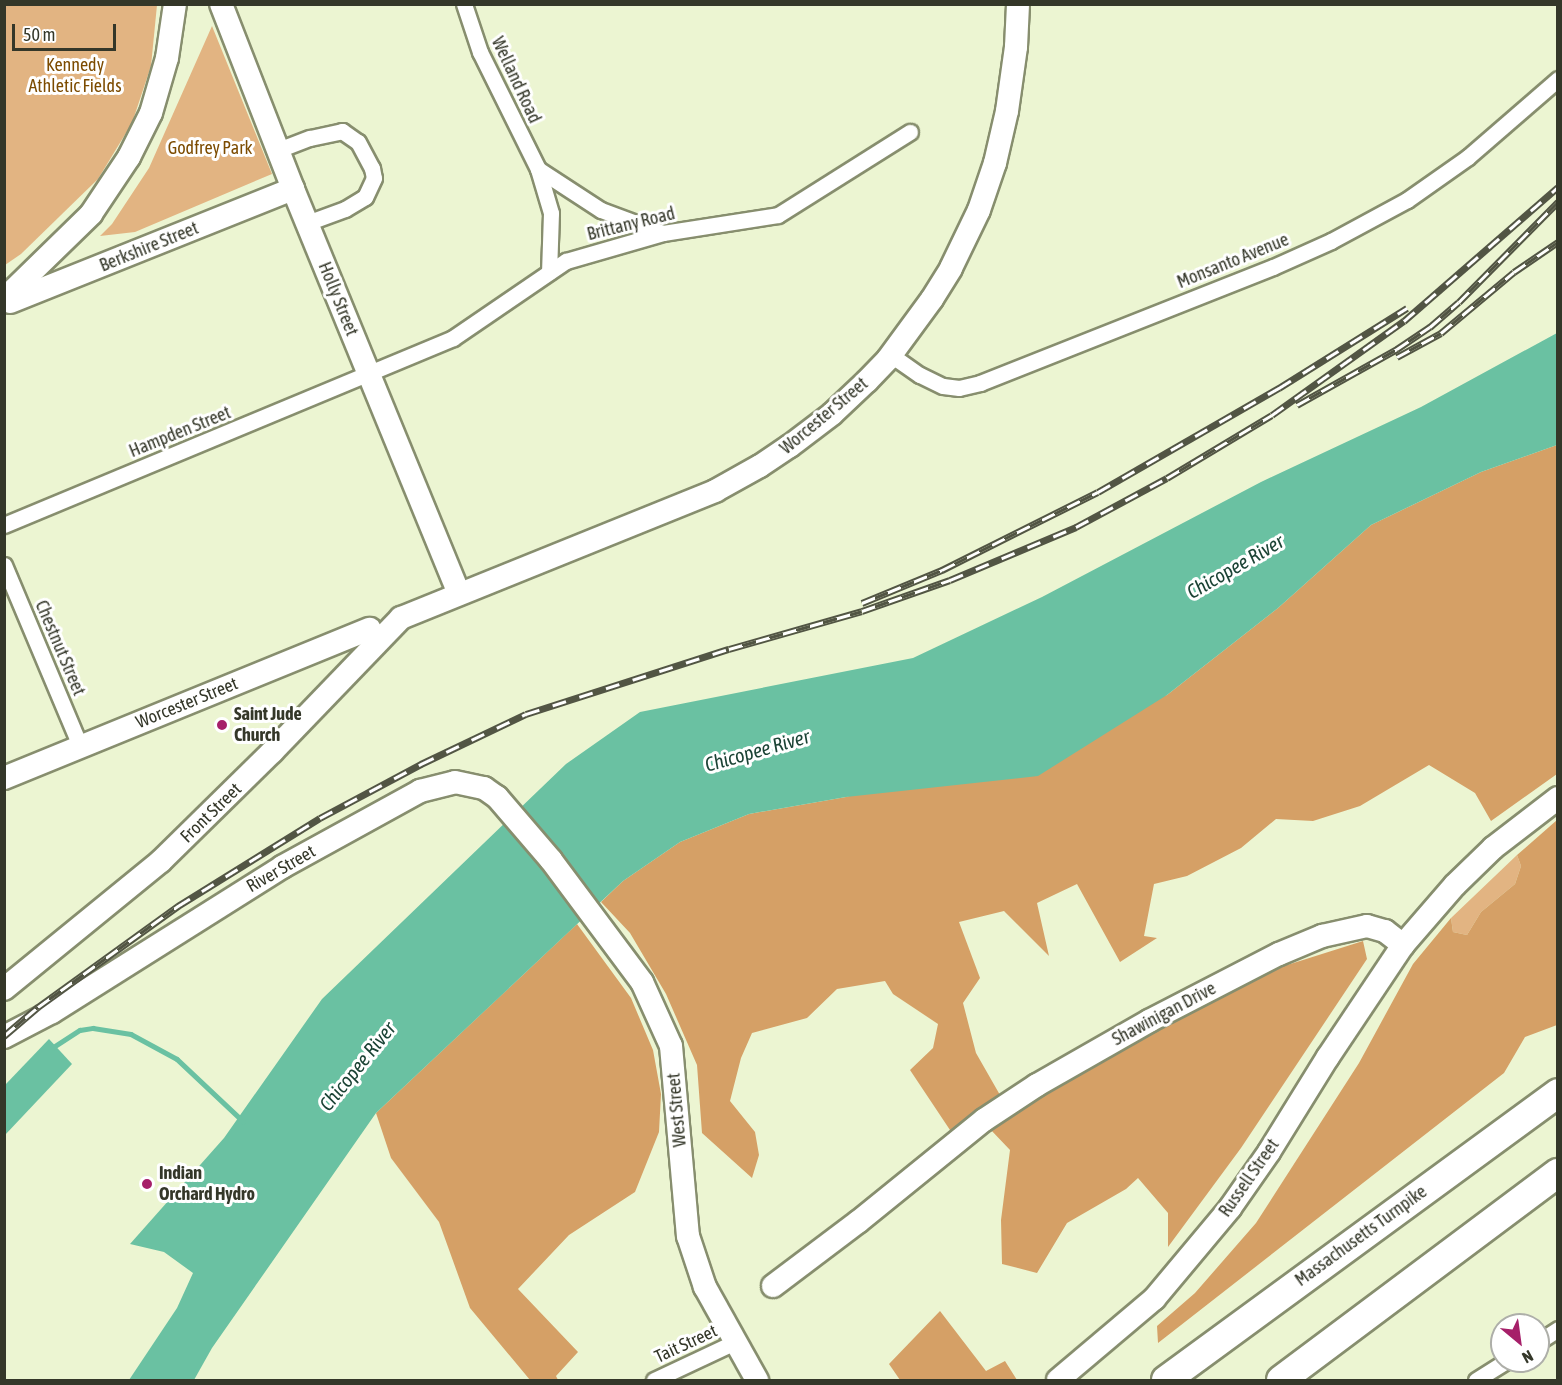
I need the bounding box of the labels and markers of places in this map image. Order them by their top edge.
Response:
place label: Saint Jude Church [234,704,302,746]
marker: Saint Jude Church [215,718,229,732]
place label: Indian Orchard Hydro [159,1163,255,1206]
marker: Indian Orchard Hydro [140,1177,154,1191]

